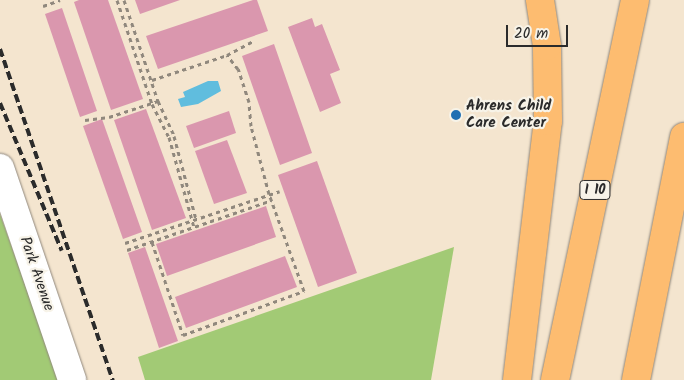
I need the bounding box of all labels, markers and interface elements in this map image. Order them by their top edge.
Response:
scale bar [509,15,572,47]
text: 20 m [514,22,548,46]
place label: Ahrens Child Care Center [466,97,551,132]
marker: Ahrens Child Care Center [450,109,462,121]
road number: I 10 [579,178,611,202]
street label: Park Avenue [15,234,57,314]

